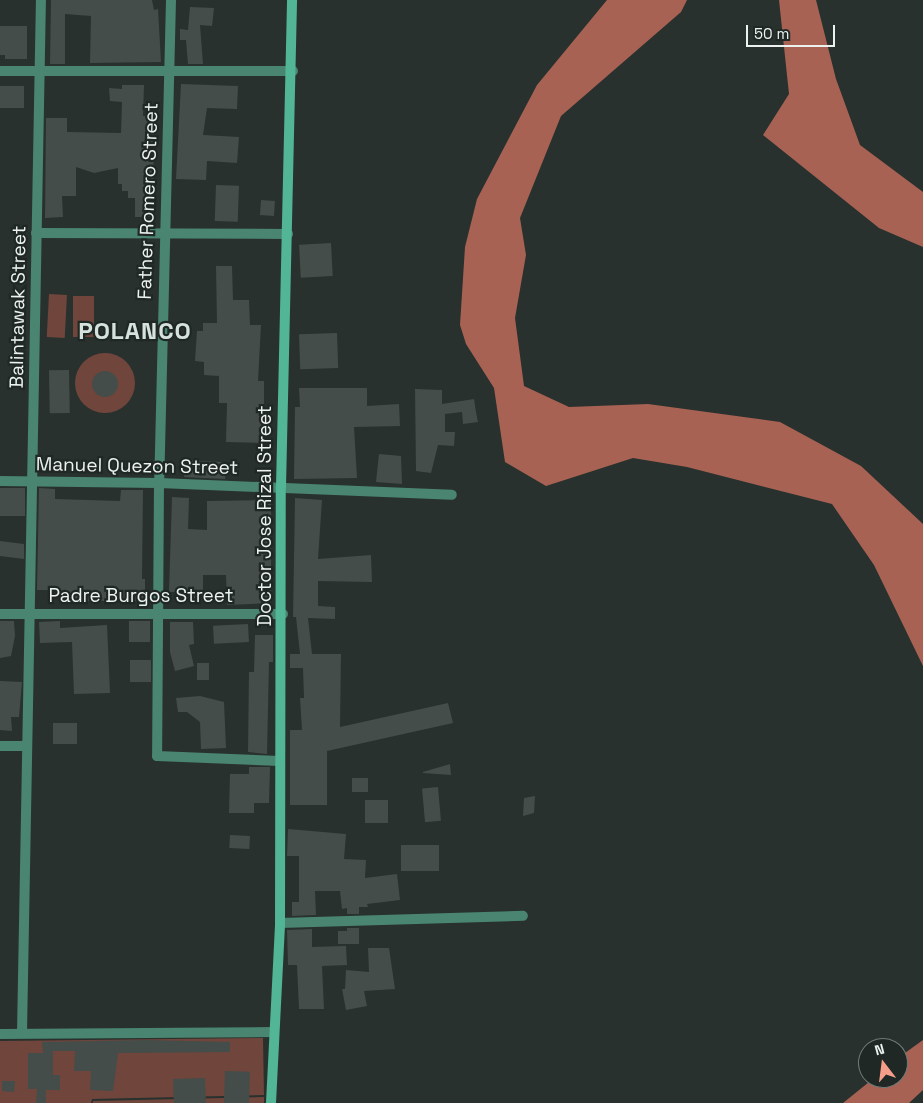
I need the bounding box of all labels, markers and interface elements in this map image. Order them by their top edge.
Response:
scale bar [748,15,837,47]
text: 50 m [754,24,789,43]
street label: Father Romero Street [133,102,163,300]
street label: Balintawak Street [5,225,31,389]
district label: POLANCO [77,317,193,345]
street label: Doctor Jose Rizal Street [254,405,276,627]
street label: Manuel Quezon Street [36,453,238,479]
street label: Padre Burgos Street [49,585,233,607]
north arrow [858,1038,908,1088]
text: N [873,1040,886,1059]

